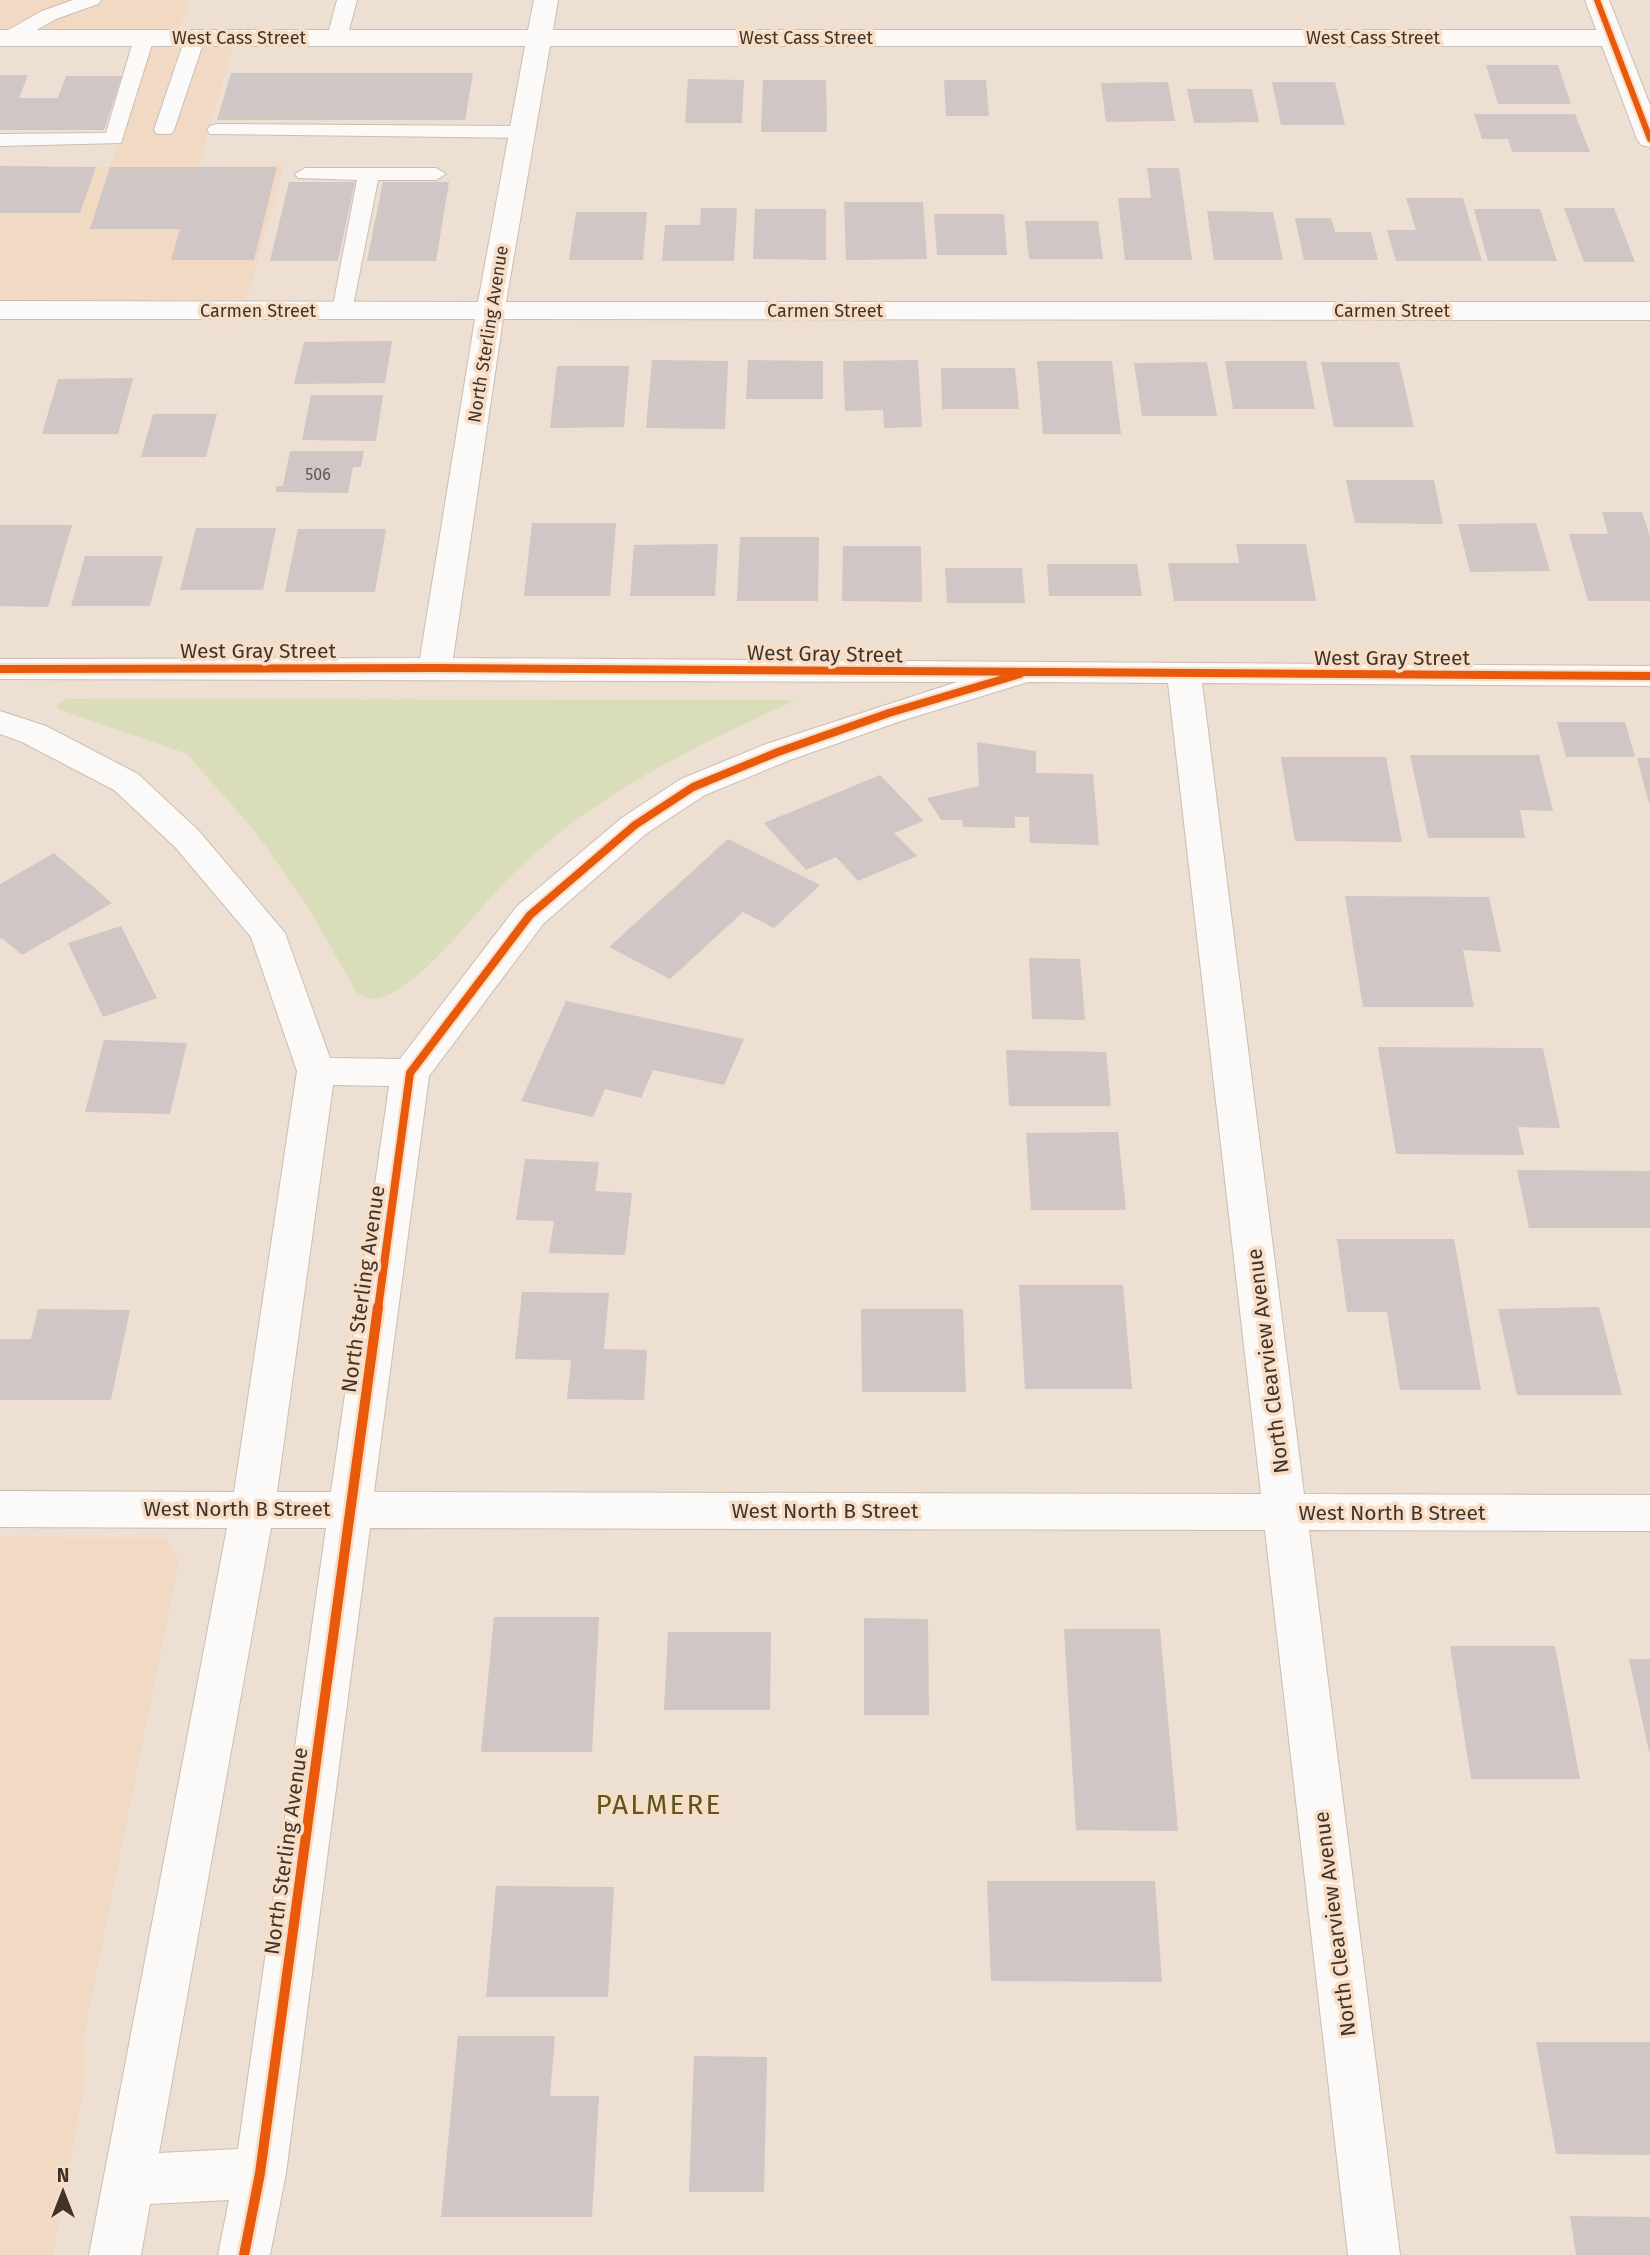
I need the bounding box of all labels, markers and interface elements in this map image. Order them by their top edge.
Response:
street label: West Cass Street [172,27,306,49]
street label: West Cass Street [739,27,873,49]
street label: West Cass Street [1306,27,1440,49]
street label: North Sterling Avenue [463,244,513,424]
street label: Carmen Street [200,300,317,322]
street label: Carmen Street [767,300,884,322]
street label: Carmen Street [1334,300,1451,322]
house number: 506 [305,465,331,484]
street label: West Gray Street [180,638,336,664]
street label: West Gray Street [747,640,904,668]
street label: West Gray Street [1314,645,1470,671]
street label: North Sterling Avenue [336,1184,390,1394]
street label: North Clearview Avenue [1241,1247,1295,1475]
street label: West North B Street [143,1496,331,1522]
street label: West North B Street [731,1498,919,1524]
street label: West North B Street [1298,1500,1486,1526]
street label: North Sterling Avenue [259,1746,313,1956]
district label: PALMERE [596,1788,722,1821]
street label: North Clearview Avenue [1308,1810,1362,2038]
north arrow [28,2157,98,2227]
text: N [57,2164,69,2187]

